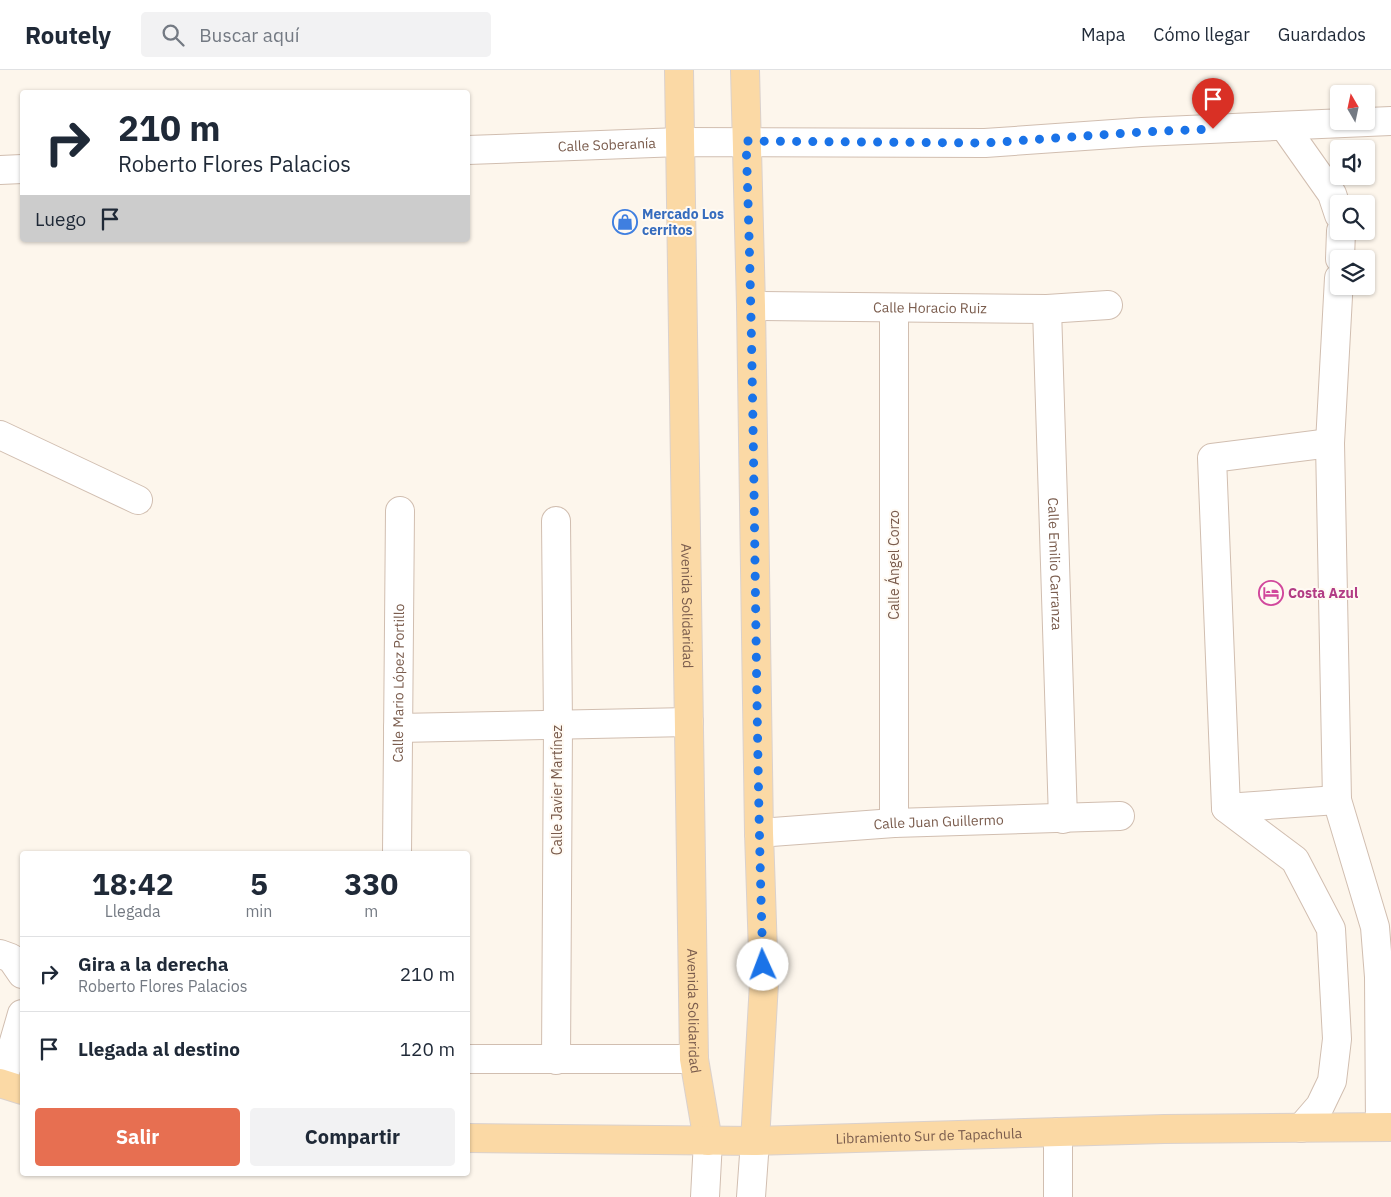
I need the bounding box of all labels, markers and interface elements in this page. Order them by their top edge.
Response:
search box [141,12,491,57]
text: Routely [25,19,111,51]
icon: search [159,21,187,49]
text: Buscar aquí [199,23,300,47]
text: Mapa [1081,23,1125,46]
text: Cómo llegar [1153,23,1250,46]
text: Guardados [1278,23,1366,46]
pin [1192,78,1234,129]
icon: arrive [1199,85,1227,113]
north arrow [1330,85,1375,130]
map controls [1330,85,1375,295]
text: 210 m [118,105,221,151]
icon: right [35,110,100,175]
street label: Calle Soberanía [558,134,657,156]
button: sound [1330,140,1375,185]
text: Roberto Flores Palacios [118,149,351,178]
button: search [1330,195,1375,240]
icon: arrive [96,205,124,233]
place label: Mercado Los cerritos [642,205,724,239]
text: Luego [35,207,86,231]
shop icon: Mercado Los cerritos [612,209,638,235]
button: layers [1330,250,1375,295]
street label: Calle Horacio Ruiz [873,298,987,317]
street label: Calle Emilio Carranza [1044,497,1066,631]
street label: Calle Ángel Corzo [884,510,903,620]
street label: Avenida Solidaridad [677,543,697,668]
hotel icon: Costa Azul [1258,580,1284,606]
place label: Costa Azul [1288,584,1358,602]
street label: Calle Mario López Portillo [389,603,408,762]
street label: Calle Javier Martínez [548,724,566,855]
street label: Calle Juan Guillermo [873,811,1004,833]
text: 18:42 [92,864,174,903]
text: 5 [250,864,268,903]
text: 330 [344,864,398,903]
text: Llegada [105,901,161,921]
text: min [245,901,272,921]
text: m [364,901,378,921]
position arrow [736,938,788,990]
street label: Avenida Solidaridad [683,948,705,1075]
text: Gira a la derecha [78,952,229,976]
icon: right [35,960,63,988]
text: 210 m [400,962,455,986]
text: Roberto Flores Palacios [78,976,247,996]
icon: arrive [35,1035,63,1063]
text: Llegada al destino [78,1037,240,1061]
text: 120 m [400,1037,455,1061]
button: Salir [35,1108,240,1166]
button: Compartir [250,1108,455,1166]
street label: Libramiento Sur de Tapachula [835,1124,1023,1148]

